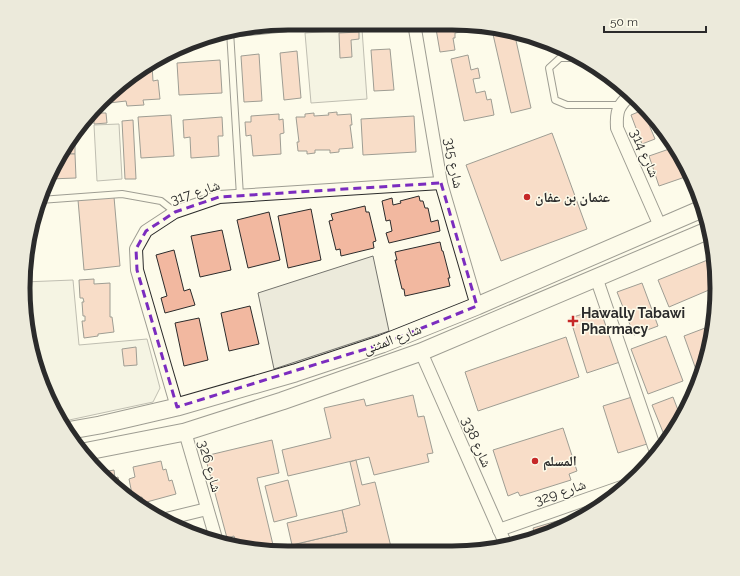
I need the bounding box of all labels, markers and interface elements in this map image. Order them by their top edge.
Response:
scale bar [604,8,706,34]
text: 50 m [610,15,638,29]
street label: شارع 314 [625,126,663,181]
street label: شارع 315 [439,136,467,190]
street label: شارع 317 [168,176,222,209]
place label: عثمان بن عفان [535,189,610,206]
marker: عثمان بن عفان [522,192,532,202]
place label: Hawally Tabawi Pharmacy [581,305,685,337]
marker: Hawally Tabawi Pharmacy [568,316,578,326]
street label: شارع المثنى [361,321,424,359]
street label: شارع 338 [457,414,495,470]
street label: شارع 326 [193,438,225,494]
place label: المسلم [543,453,577,471]
marker: المسلم [530,456,540,466]
street label: شارع 329 [532,476,588,510]

